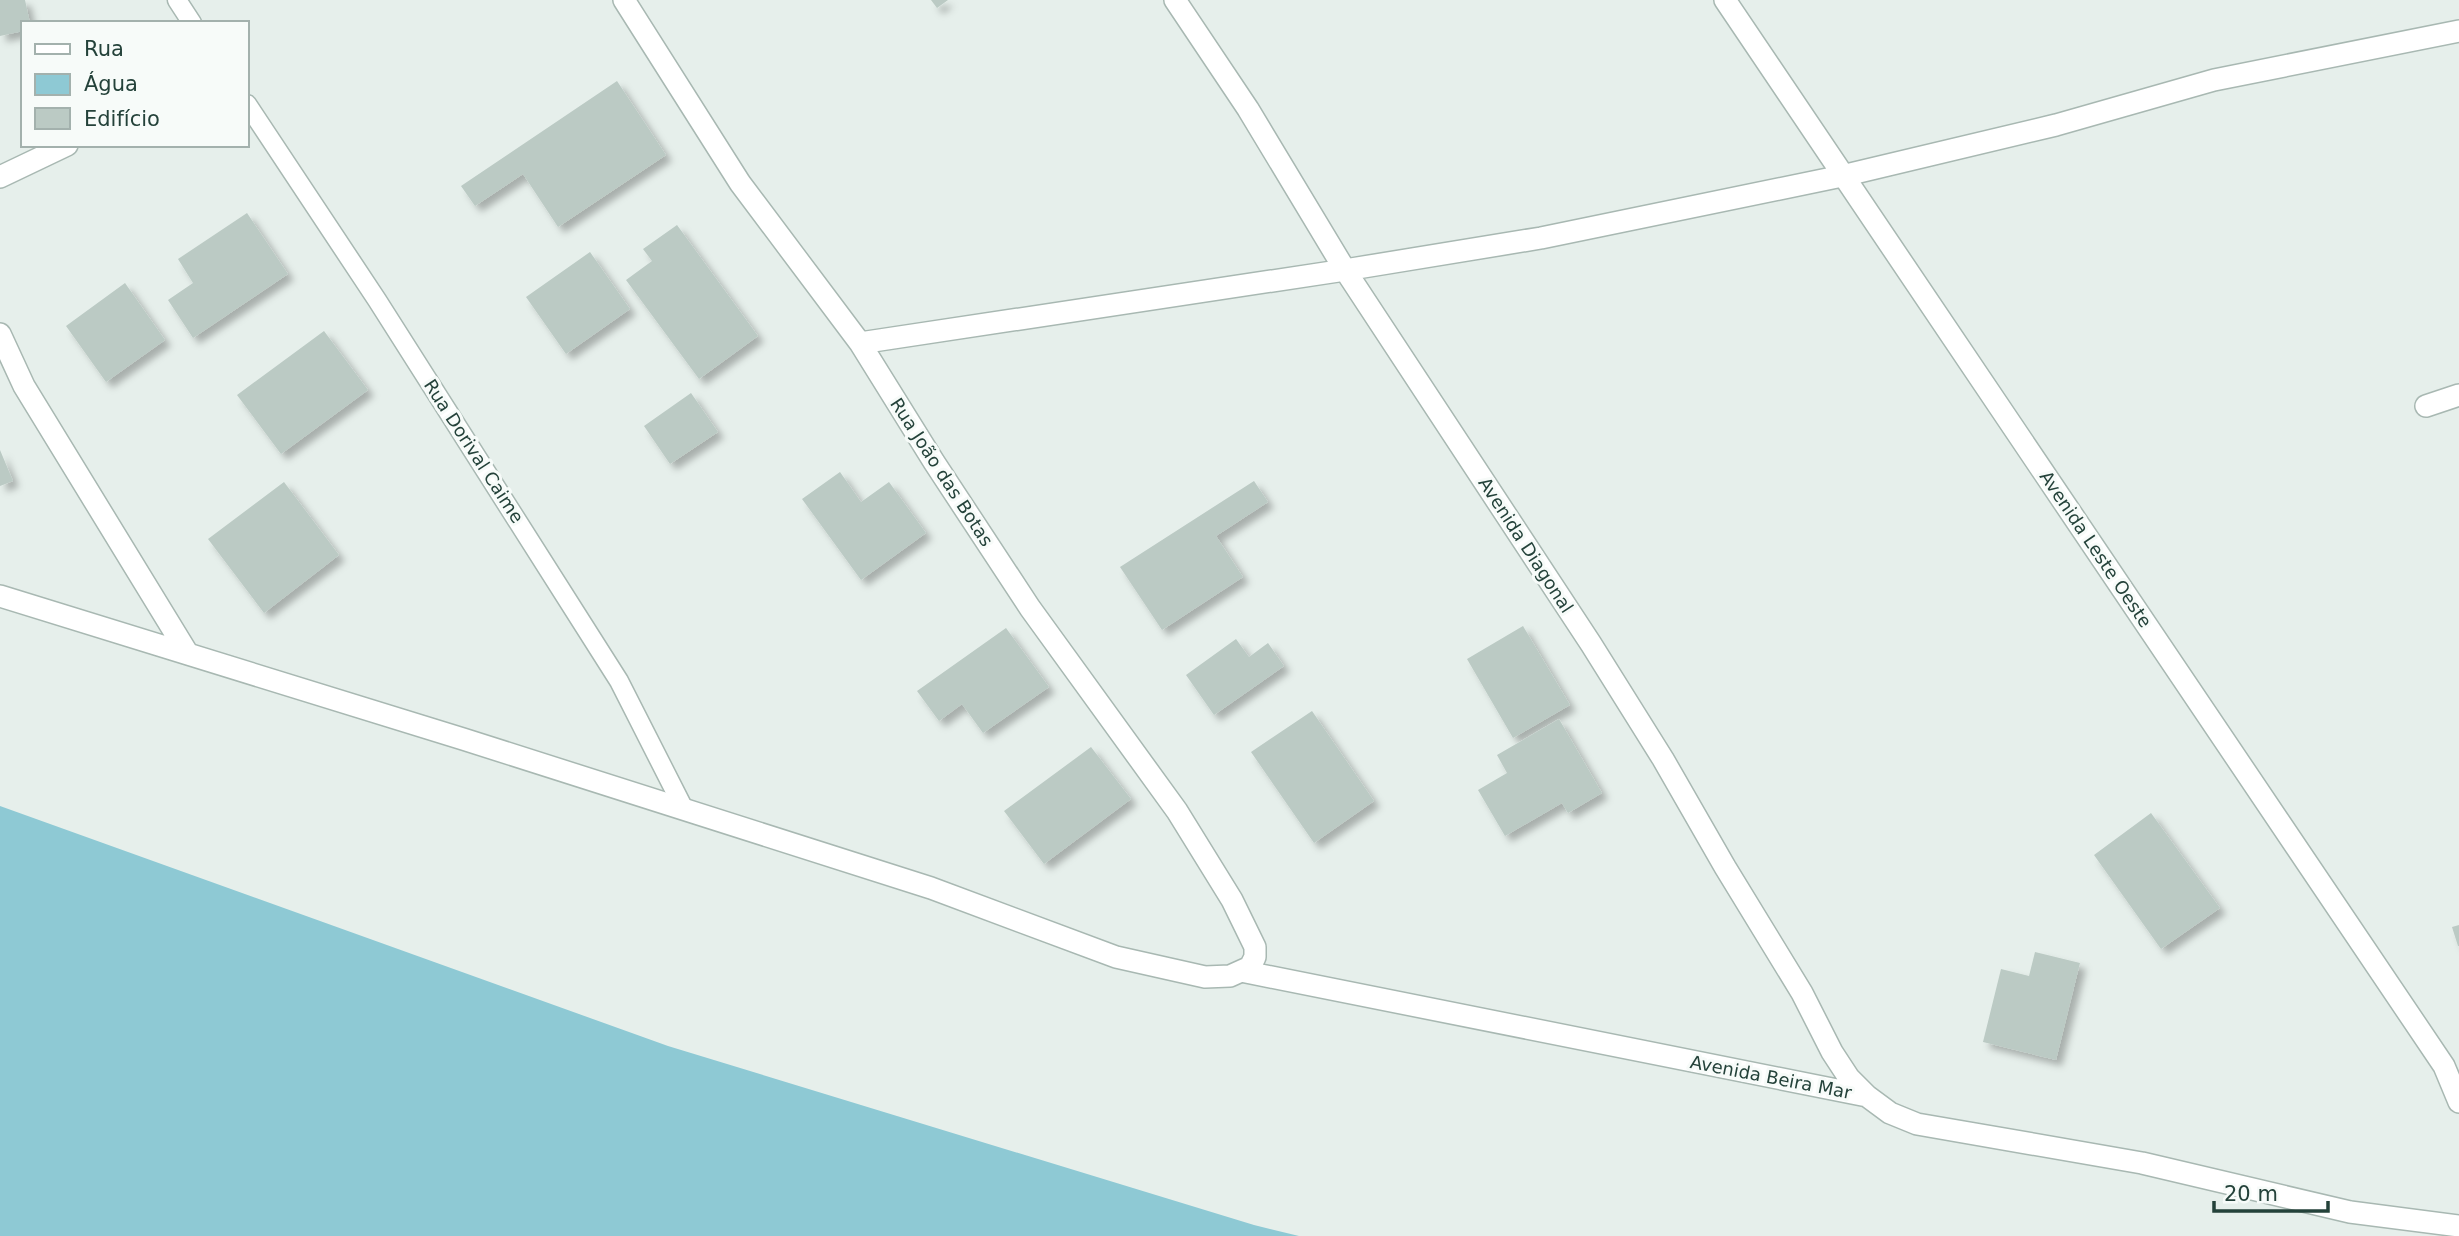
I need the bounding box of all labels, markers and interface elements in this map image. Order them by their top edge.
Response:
legend [21,21,248,147]
text: Rua [84,37,124,61]
text: Água [84,71,138,96]
text: Edifício [84,107,160,131]
street label: Rua Dorival Caime [420,375,528,527]
street label: Rua João das Botas [886,394,998,550]
street label: Avenida Leste Oeste [2036,467,2156,631]
street label: Avenida Diagonal [1474,473,1578,617]
street label: Avenida Beira Mar [1688,1051,1854,1103]
scale bar [2214,1170,2328,1214]
text: 20 m [2224,1182,2278,1206]

